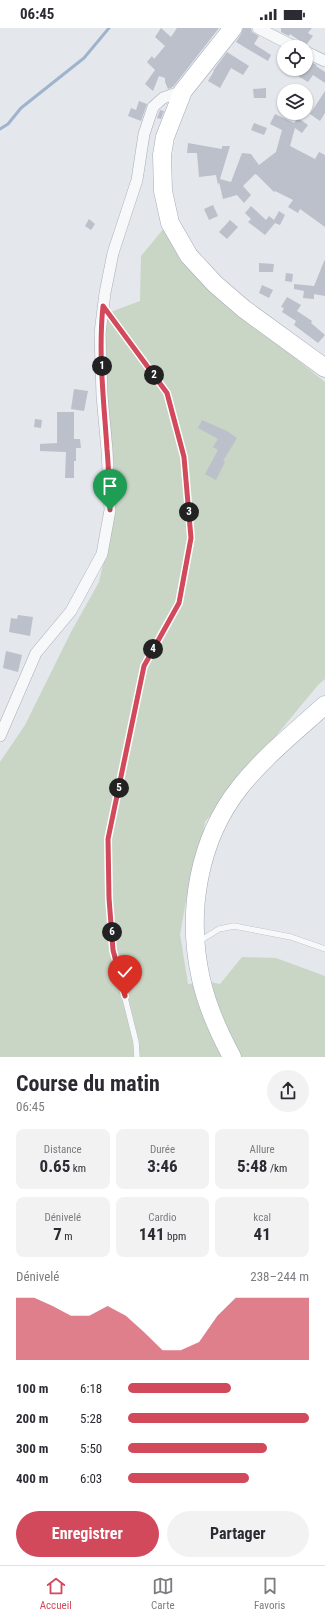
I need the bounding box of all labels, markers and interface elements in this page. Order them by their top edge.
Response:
text: 06:45 [20,5,54,23]
map controls [277,40,313,120]
button: locate [277,40,313,76]
button: layers [277,84,313,120]
pin: 1 [92,356,112,376]
text: 1 [99,359,105,372]
pin: 2 [144,365,164,385]
text: 2 [151,368,157,381]
pin [93,469,127,510]
icon: arrive [99,475,121,497]
pin: 3 [179,502,199,522]
text: 3 [186,505,192,518]
pin: 4 [143,639,163,659]
text: 4 [150,642,156,655]
pin: 5 [109,778,129,798]
text: 5 [116,781,122,794]
pin: 6 [102,922,122,942]
text: 6 [109,925,115,938]
pin [108,955,142,996]
icon: check [114,961,136,983]
button: share [267,1070,309,1112]
text: Course du matin [16,1071,160,1096]
text: 06:45 [16,1099,45,1114]
text: Distance [44,1143,82,1156]
text: Durée [150,1143,175,1156]
text: Allure [250,1143,275,1156]
text: 0.65 [40,1156,70,1176]
text: 3:46 [147,1156,178,1176]
text: 5:48 [237,1156,267,1176]
text: km [70,1162,86,1175]
text: /km [267,1162,287,1175]
text: Dénivelé [44,1211,81,1224]
text: Cardio [148,1211,177,1224]
text: kcal [253,1211,271,1224]
text: 7 [53,1224,62,1244]
text: 141 [139,1224,165,1244]
text: 41 [254,1224,271,1244]
text: m [62,1230,73,1243]
text: bpm [165,1230,186,1243]
text: Dénivelé [16,1269,59,1284]
text: 238–244 m [250,1269,309,1284]
text: 100 m [16,1381,48,1396]
text: 6:18 [80,1381,102,1396]
text: 200 m [16,1411,48,1426]
text: 5:28 [80,1411,102,1426]
text: 300 m [16,1441,48,1456]
text: 5:50 [80,1441,102,1456]
text: 400 m [16,1471,48,1486]
text: 6:03 [80,1471,102,1486]
button: Enregistrer [16,1511,159,1557]
button: Partager [167,1511,309,1557]
tab: Accueil [40,1575,72,1612]
tab: Carte [151,1575,175,1612]
tab: Favoris [254,1575,285,1612]

